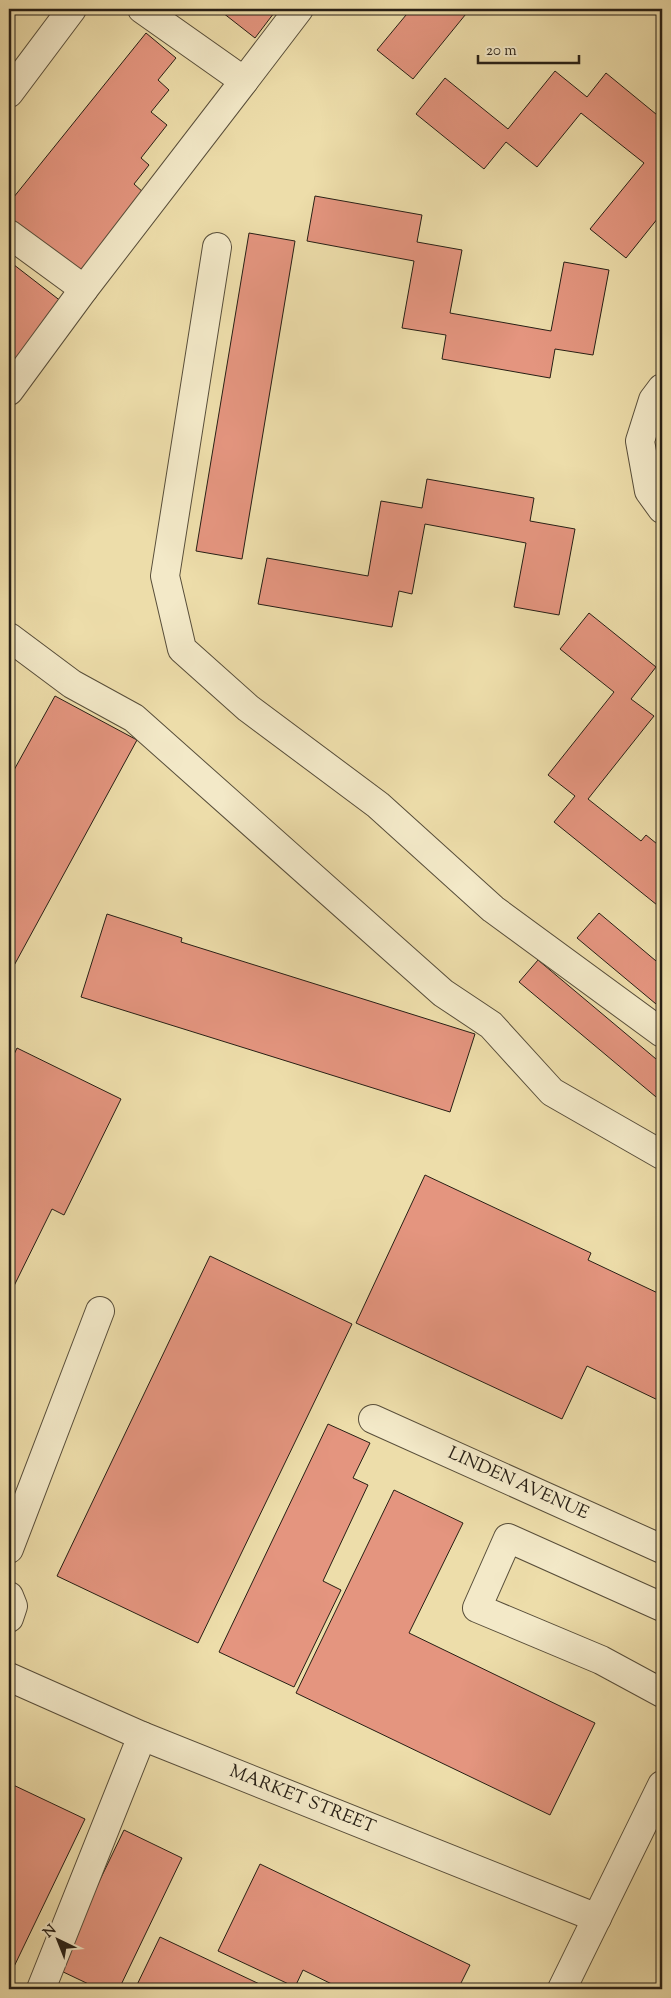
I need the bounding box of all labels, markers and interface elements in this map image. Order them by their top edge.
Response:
scale bar [478,32,580,64]
text: 20 m [486,41,517,62]
street label: LINDEN AVENUE [443,1441,593,1527]
street label: MARKET STREET [225,1759,379,1841]
north arrow [32,1916,82,1966]
text: N [40,1921,61,1943]

